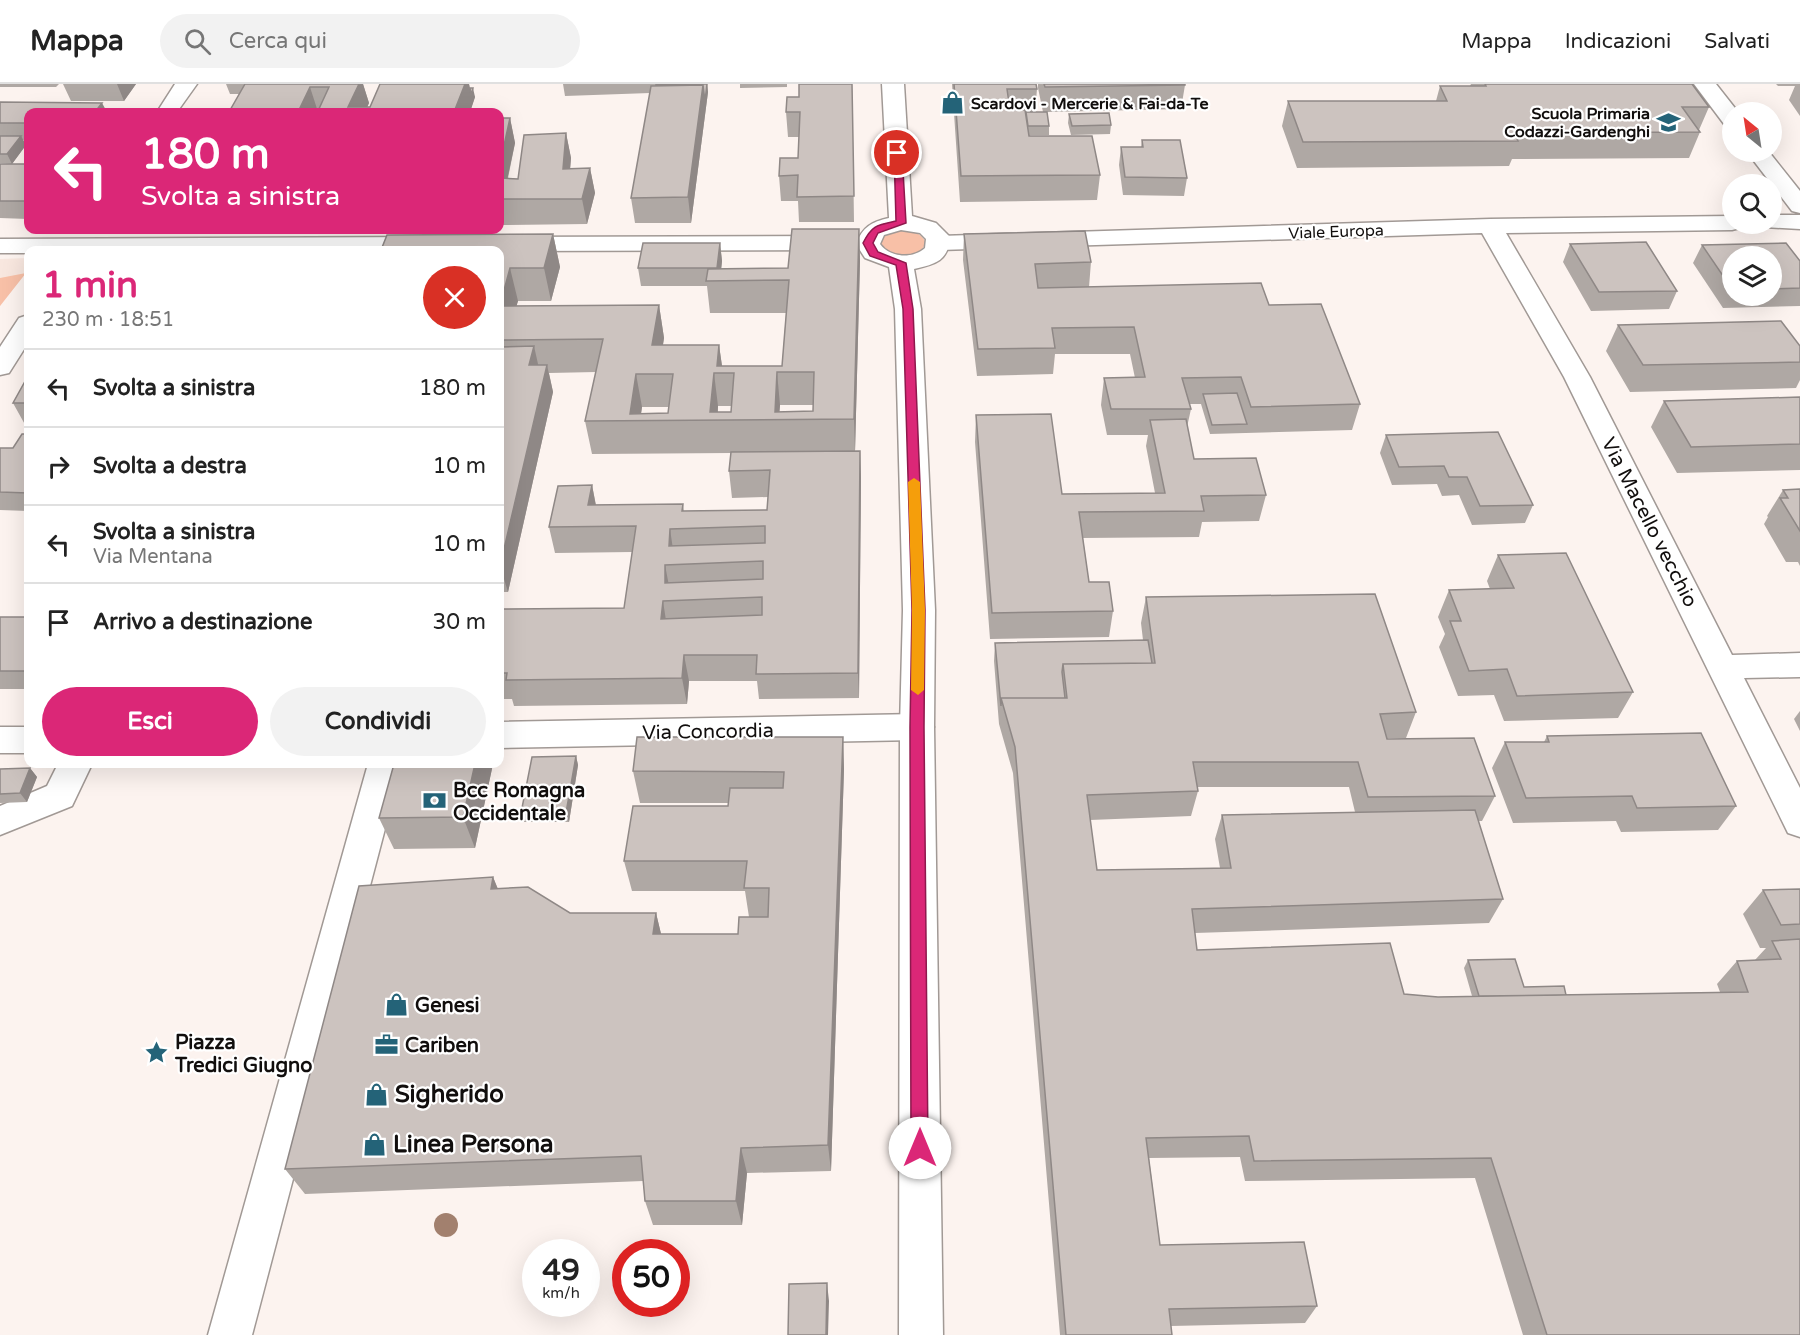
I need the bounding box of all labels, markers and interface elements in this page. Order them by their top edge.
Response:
search box [160,14,580,68]
text: Mappa [30,24,124,58]
icon: search [181,25,214,58]
text: Cerca qui [229,28,327,54]
text: Mappa [1461,29,1532,54]
text: Indicazioni [1565,29,1671,54]
text: Salvati [1704,29,1770,54]
shop icon: Scardovi - Mercerie & Fai-da-Te [940,90,966,116]
place label: Scardovi - Mercerie & Fai-da-Te [971,94,1209,114]
north arrow [1722,102,1782,162]
map controls [1722,102,1782,306]
place label: Scuola Primaria Codazzi-Gardenghi [1504,104,1650,142]
school or university icon: Scuola Primaria Codazzi-Gardenghi [1655,109,1681,135]
pin [871,127,922,178]
text: 180 m [141,129,270,180]
icon: left [42,132,120,210]
icon: arrive [880,136,913,169]
button: search [1722,174,1782,234]
text: Svolta a sinistra [141,180,340,213]
street label: Viale Europa [1288,220,1384,244]
button: layers [1722,246,1782,306]
text: 1 min [42,264,138,307]
button: close [423,266,486,329]
text: 230 m · 18:51 [42,308,174,332]
icon: left [42,372,75,405]
text: Svolta a sinistra [93,375,255,401]
text: 180 m [419,375,486,401]
street label: Via Macello vecchio [1596,434,1702,611]
icon: right [42,450,75,483]
text: Svolta a destra [93,453,247,479]
text: 10 m [432,453,486,479]
text: Svolta a sinistra [93,519,255,545]
icon: left [42,528,75,561]
text: 10 m [432,531,486,557]
text: Via Mentana [93,545,213,569]
icon: arrive [42,606,75,639]
text: Arrivo a destinazione [93,609,312,635]
text: 30 m [432,609,486,635]
button: Esci [42,687,258,756]
button: Condividi [270,687,486,756]
street label: Via Concordia [642,719,774,745]
place label: Bcc Romagna Occidentale [453,779,585,826]
bank icon: Bcc Romagna Occidentale [422,788,448,814]
shop icon: Genesi [384,992,410,1018]
place label: Genesi [415,994,480,1018]
place label: Piazza Tredici Giugno [174,1031,312,1078]
office icon: Cariben [374,1032,400,1058]
place label: Cariben [405,1034,479,1058]
place icon: Piazza Tredici Giugno [144,1040,170,1066]
place label: Sigherido [395,1080,504,1109]
shop icon: Sigherido [364,1081,390,1107]
position arrow [888,1116,952,1180]
place label: Linea Persona [393,1130,554,1159]
shop icon: Linea Persona [362,1131,388,1157]
speed limit sign: 50 [612,1239,690,1317]
text: 49 [542,1252,580,1289]
text: km/h [542,1284,580,1302]

